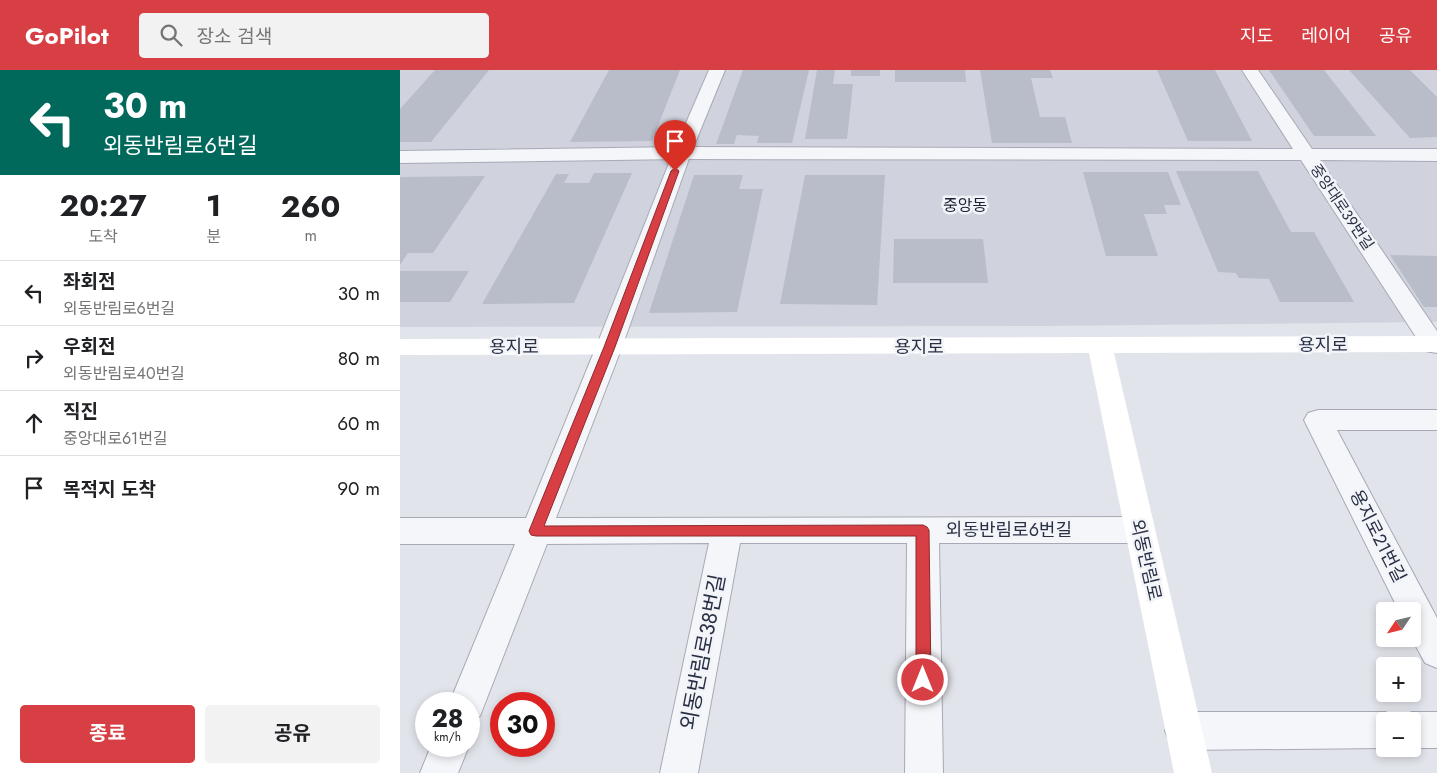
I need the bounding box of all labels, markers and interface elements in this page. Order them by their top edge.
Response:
search box [139,13,489,58]
text: GoPilot [25,18,109,53]
icon: search [157,21,185,49]
text: 장소 검색 [197,23,272,50]
text: 지도 [1240,23,1273,49]
text: 레이어 [1301,23,1351,49]
text: 공유 [1379,23,1412,49]
text: 30 m [103,81,187,131]
icon: left [20,90,85,155]
pin [654,120,696,171]
icon: arrive [661,127,689,155]
text: 외동반림로6번길 [103,129,257,161]
street label: 중앙대로39번길 [1305,160,1379,254]
text: 20:27 [60,184,147,227]
text: 1 [206,184,221,227]
text: 260 [281,185,340,228]
district label: 중앙동 [943,194,987,217]
text: m [304,224,317,247]
text: 도착 [88,225,118,248]
text: 분 [206,225,221,248]
text: 좌회전 [63,268,115,295]
icon: left [20,279,48,307]
text: 30 m [338,280,380,307]
text: 외동반림로6번길 [63,297,175,320]
street label: 용지로 [1298,332,1348,358]
text: 우회전 [63,333,115,360]
street label: 용지로 [489,334,539,360]
street label: 용지로 [894,334,944,360]
icon: right [20,344,48,372]
text: 80 m [338,345,380,372]
text: 외동반림로40번길 [63,362,185,385]
text: 직진 [63,398,98,425]
icon: ahead [20,409,48,437]
text: 60 m [337,410,380,437]
text: 중앙대로61번길 [63,427,168,450]
icon: arrive [20,474,48,502]
text: 90 m [337,475,380,502]
text: 목적지 도착 [63,476,156,503]
street label: 용지로21번길 [1343,485,1413,587]
street label: 외동반림로6번길 [946,517,1072,543]
street label: 외동반림로 [1124,517,1168,603]
street label: 외동반림로38번길 [673,572,733,732]
north arrow [1376,602,1421,648]
map controls [1376,602,1421,757]
position arrow [896,653,948,705]
button: + [1376,657,1421,702]
speed limit sign: 30 [490,692,555,757]
text: 28 [431,700,464,736]
button: 종료 [20,705,195,763]
button: 공유 [205,705,380,763]
button: − [1376,712,1421,757]
text: km/h [434,728,461,746]

